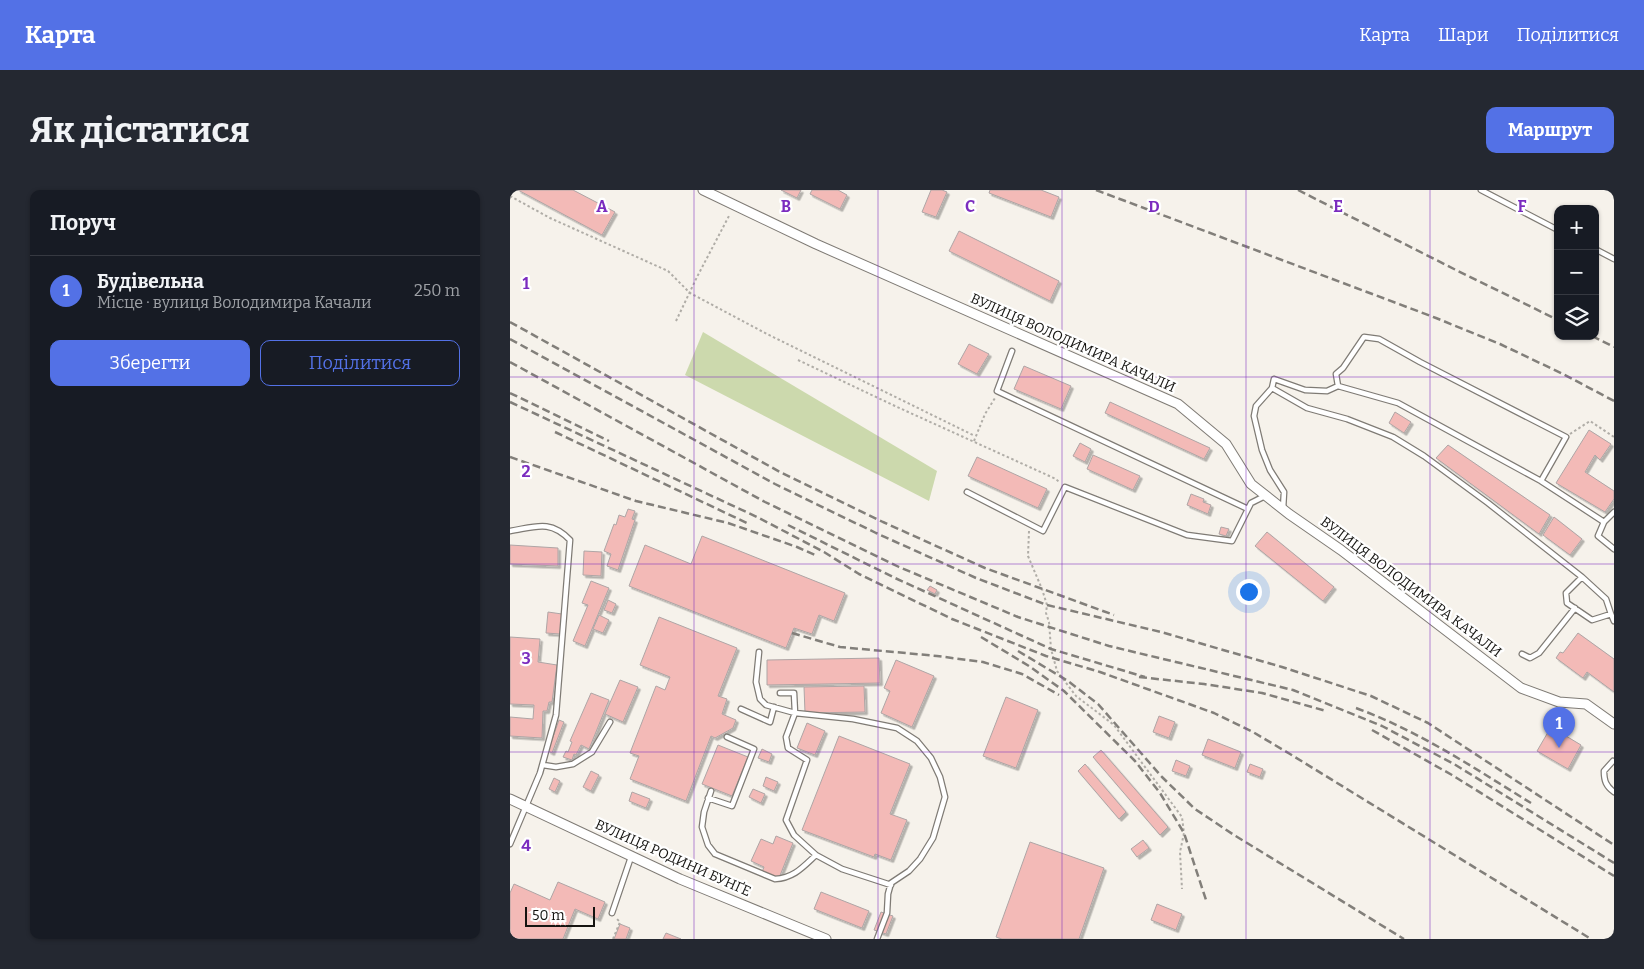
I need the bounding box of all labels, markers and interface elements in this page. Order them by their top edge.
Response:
text: Карта [25,21,95,49]
text: Карта [1359,24,1410,46]
text: Шари [1438,24,1489,46]
text: Поділитися [1517,24,1619,46]
button: Маршрут [1486,107,1614,153]
text: Як дістатися [30,109,250,151]
text: A [596,197,608,216]
text: B [781,197,791,216]
text: C [965,197,975,216]
text: D [1148,197,1160,216]
text: E [1333,197,1343,216]
text: F [1518,197,1527,216]
map controls [1554,205,1599,340]
button: + [1554,205,1599,250]
text: Поруч [50,210,116,236]
button: − [1554,250,1599,295]
text: Будівельна [97,270,204,293]
text: 1 [523,274,530,293]
text: 1 [63,281,69,300]
text: 250 m [414,281,460,300]
street label: ВУЛИЦЯ ВОЛОДИМИРА КАЧАЛИ [968,290,1178,396]
text: Місце · вулиця Володимира Качали [97,293,372,312]
button: layers [1554,295,1599,340]
button: Зберегти [50,340,250,386]
button: Поділитися [260,340,460,386]
text: 2 [521,462,531,481]
street label: ВУЛИЦЯ ВОЛОДИМИРА КАЧАЛИ [1317,513,1505,661]
your location [1236,579,1262,605]
text: 3 [521,649,531,668]
pin: 1 [1543,707,1575,748]
street label: ВУЛИЦЯ РОДИНИ БУНҐЕ [592,816,754,900]
text: 4 [521,836,531,855]
scale bar [525,904,595,927]
text: 50 m [532,907,565,924]

